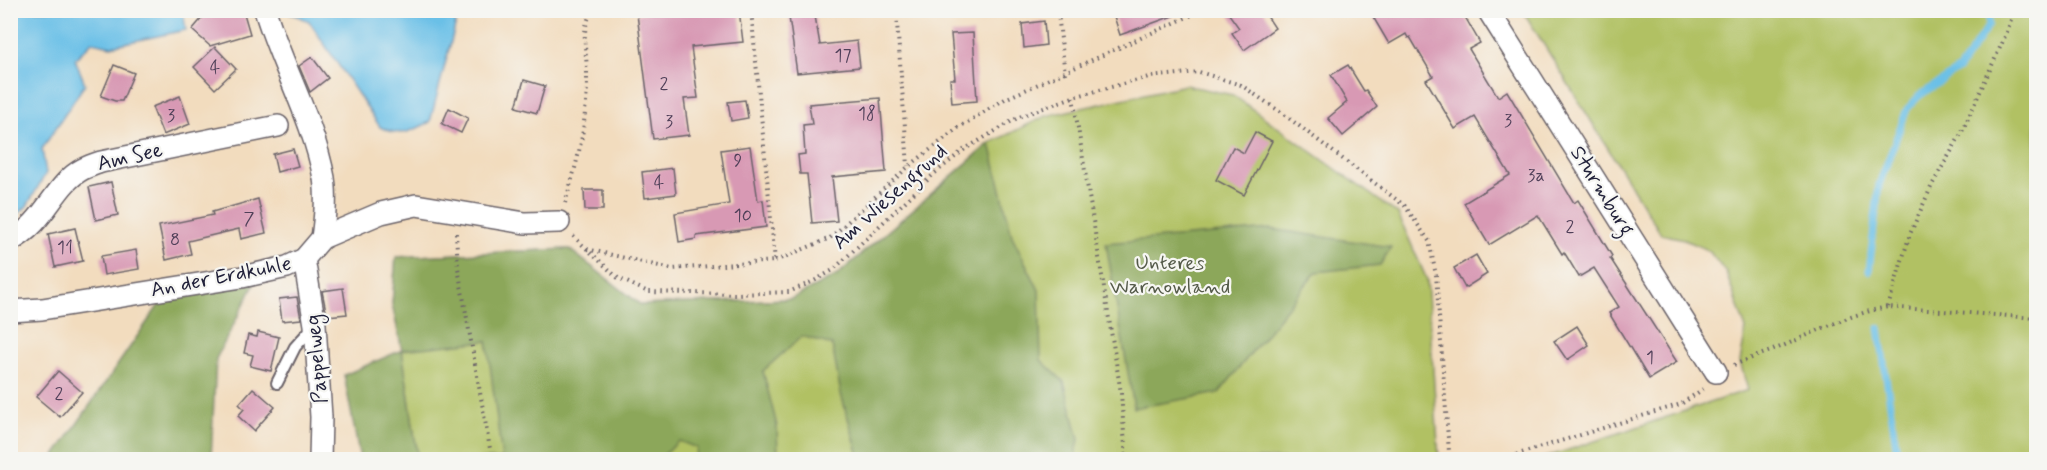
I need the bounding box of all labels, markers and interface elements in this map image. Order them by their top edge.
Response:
house number: 17 [834,44,852,68]
house number: 4 [210,56,220,80]
house number: 2 [660,72,669,96]
house number: 18 [858,102,876,126]
house number: 3 [167,104,175,128]
house number: 3 [1504,109,1512,133]
house number: 3 [665,110,673,134]
street label: Am See [95,136,165,178]
street label: Am Wiesengrund [827,138,955,258]
street label: Sturmburg [1562,141,1641,242]
house number: 9 [734,149,743,173]
house number: 3a [1527,164,1545,188]
house number: 4 [654,171,664,195]
house number: 10 [734,204,752,228]
house number: 7 [244,207,255,231]
house number: 2 [1566,215,1575,239]
house number: 8 [170,228,180,252]
house number: 11 [57,236,73,260]
park label: Unteres Warnowland [1110,249,1230,301]
street label: An der Erdkuhle [148,250,294,304]
street label: Pappelweg [299,313,336,405]
house number: 1 [1646,346,1654,370]
house number: 2 [55,382,64,406]

